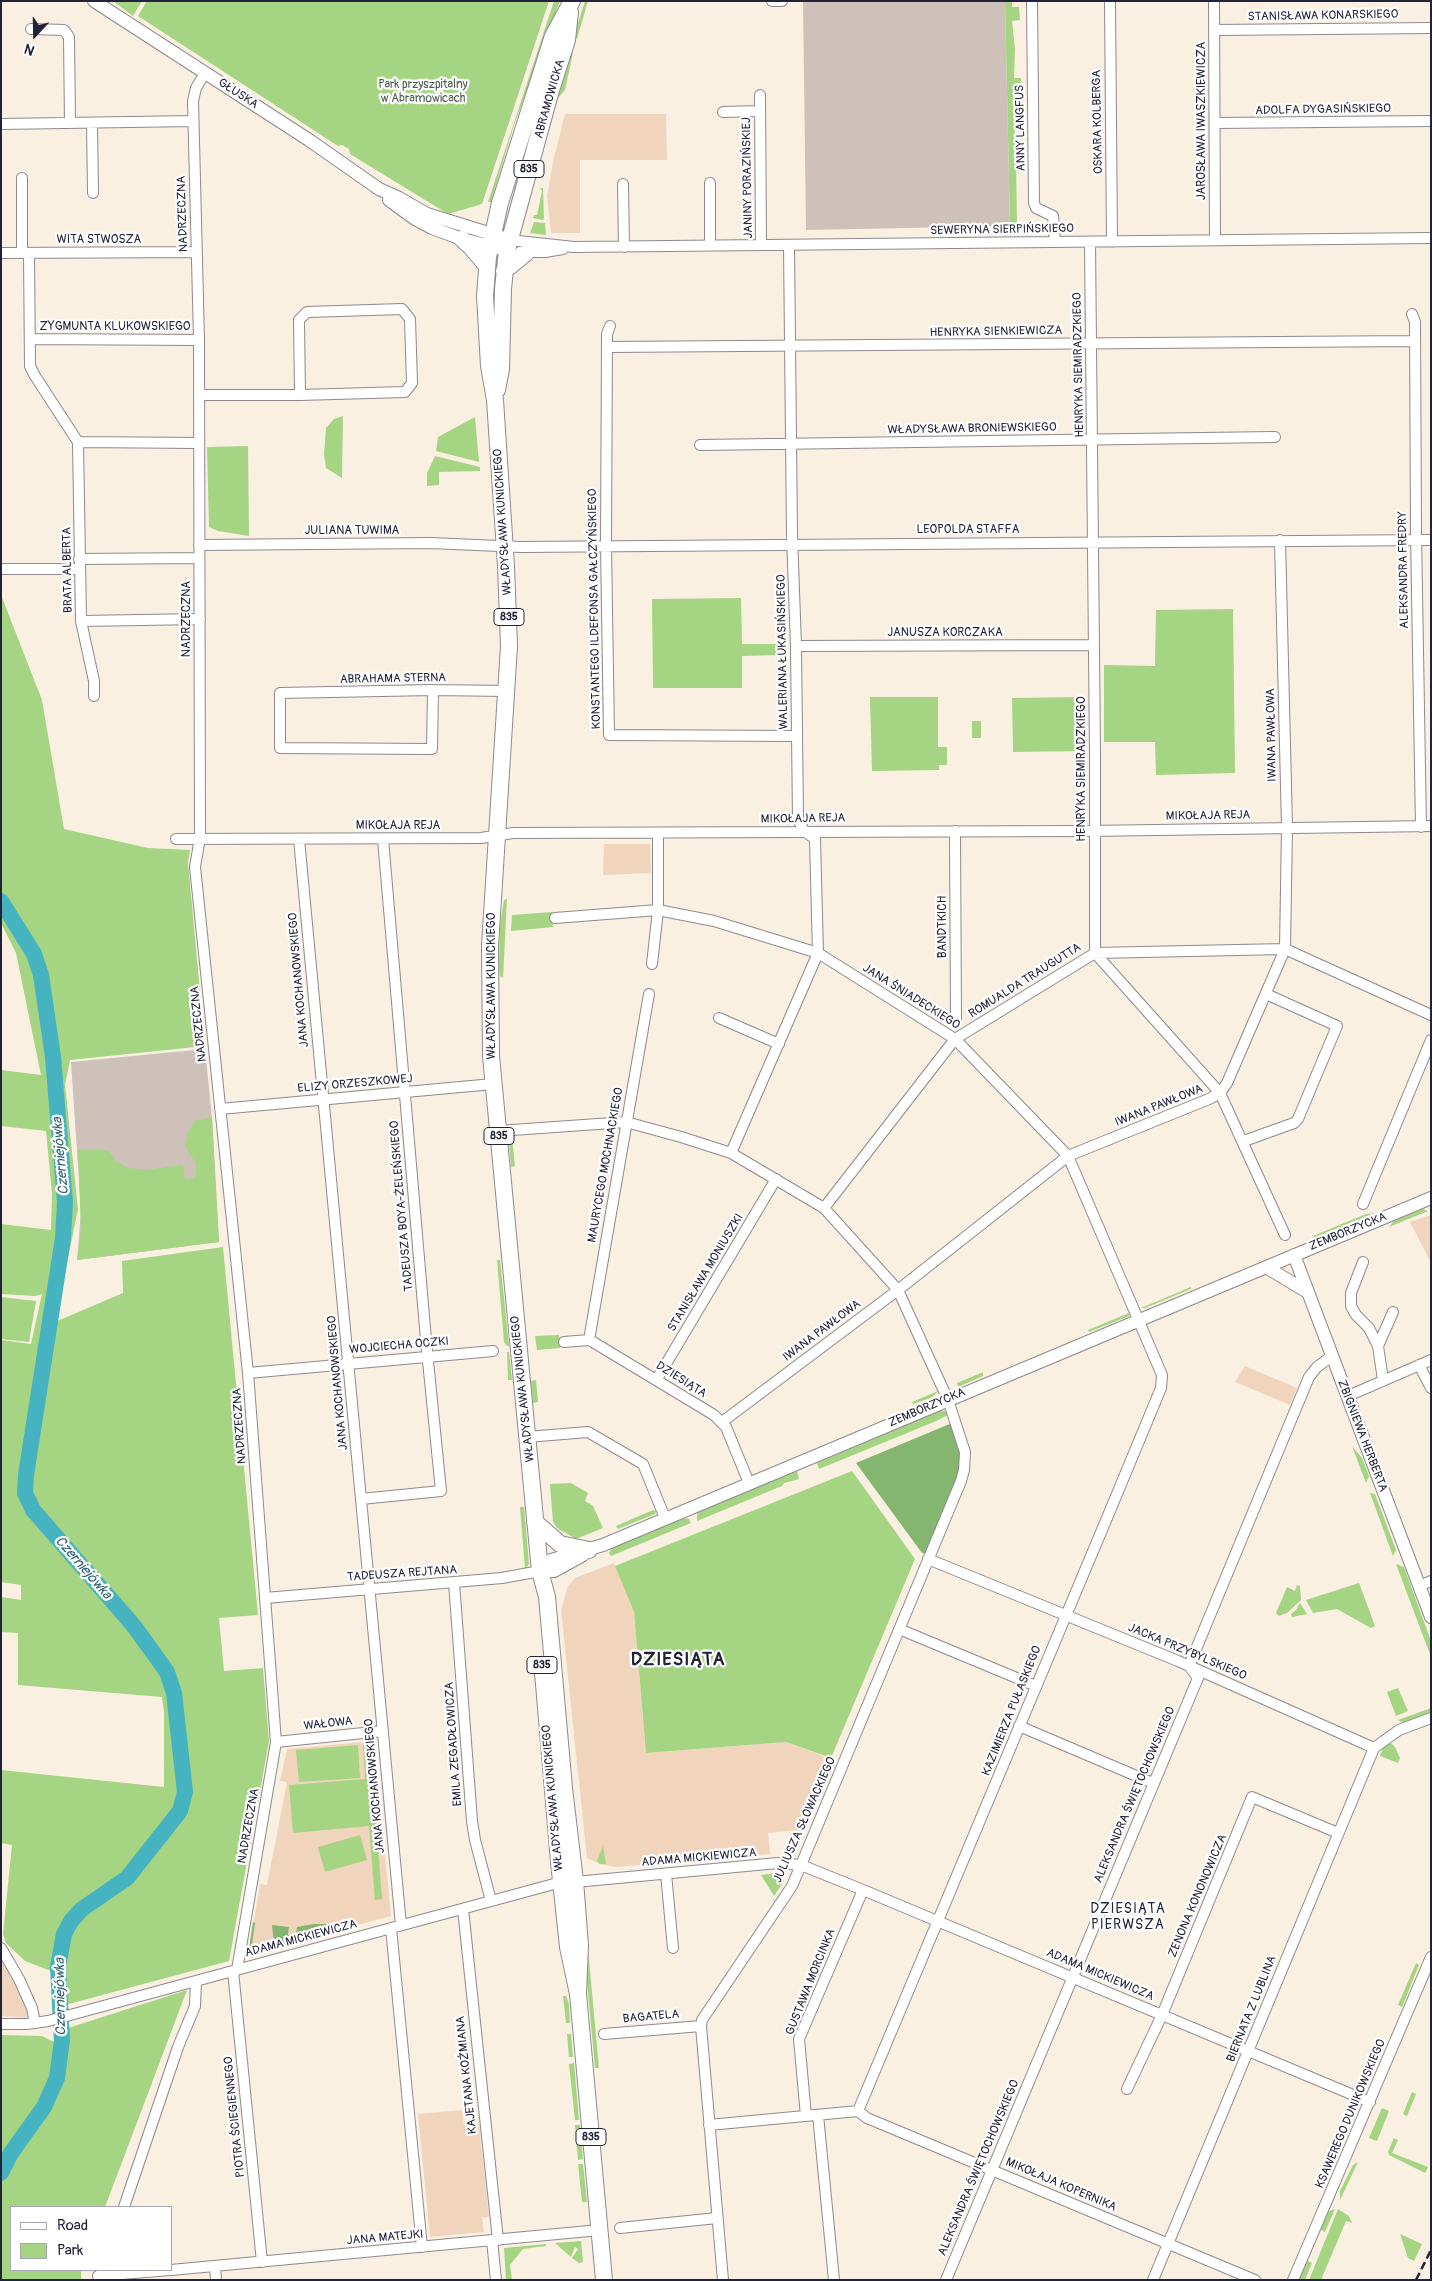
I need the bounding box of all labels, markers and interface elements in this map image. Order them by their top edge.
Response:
street label: STANISŁAWA KONARSKIEGO [1248,7,1398,25]
north arrow [10,10,60,60]
text: N [22,40,37,59]
street label: JAROSŁAWA IWASZKIEWICZA [1195,42,1209,200]
street label: ABRAMOWICKA [532,58,568,140]
street label: OSKARA KOLBERGA [1090,70,1106,174]
street label: GŁUSKA [215,76,261,112]
park label: Park przyszpitalny w Abramowicach [378,78,468,106]
street label: ANNY LANGFUS [1013,85,1029,171]
street label: ADOLFA DYGASIŃSKIEGO [1255,102,1391,118]
street label: JANINY PORAZIŃSKIEJ [740,117,756,239]
road number: 835 [514,160,544,178]
street label: NADRZECZNA [174,176,192,252]
street label: SEWERYNA SIERPIŃSKIEGO [930,222,1074,238]
street label: WITA STWOSZA [57,233,141,247]
street label: HENRYKA SIEMIRADZKIEGO [1071,292,1087,438]
street label: ZYGMUNTA KLUKOWSKIEGO [40,320,190,334]
street label: HENRYKA SIENKIEWICZA [930,324,1062,340]
street label: WŁADYSŁAWA BRONIEWSKIEGO [887,420,1057,438]
street label: WŁADYSŁAWA KUNICKIEGO [491,448,515,596]
street label: KONSTANTEGO ILDEFONSA GAŁCZYŃSKIEGO [586,489,604,729]
street label: ALEKSANDRA FREDRY [1396,511,1412,629]
street label: LEOPOLDA STAFFA [917,523,1019,537]
street label: JULIANA TUWIMA [305,524,399,538]
street label: BRATA ALBERTA [60,527,76,613]
street label: WALERIANA ŁUKASIŃSKIEGO [774,574,792,730]
street label: NADRZECZNA [180,581,194,657]
road number: 835 [494,608,524,626]
street label: JANUSZA KORCZAKA [887,626,1003,640]
street label: ABRAHAMA STERNA [340,671,446,687]
street label: IWANA PAWŁOWA [1264,688,1280,782]
street label: HENRYKA SIEMIRADZKIEGO [1075,696,1089,842]
street label: MIKOŁAJA REJA [1166,808,1250,824]
street label: MIKOŁAJA REJA [761,811,845,827]
street label: MIKOŁAJA REJA [356,819,440,833]
street label: BANDTKICH [936,896,950,958]
street label: JANA KOCHANOWSKIEGO [286,912,312,1048]
street label: WŁADYSŁAWA KUNICKIEGO [485,913,499,1059]
street label: ROMUALDA TRAUGUTTA [966,941,1084,1021]
street label: JANA ŚNIADECKIEGO [860,961,962,1033]
street label: NADRZECZNA [188,985,210,1063]
street label: ELIZY ORZESZKOWEJ [297,1072,413,1096]
street label: IWANA PAWŁOWA [1113,1082,1205,1130]
street label: MAURYCEGO MOCHNACKIEGO [585,1086,627,1244]
water label: Czerniejówka [49,1117,73,1195]
street label: TADEUSZA BOYA-ŻELEŃSKIEGO [387,1120,417,1292]
road number: 835 [484,1128,514,1144]
street label: ZEMBORZYCKA [1307,1210,1389,1254]
street label: STANISŁAWA MONIUSZKI [665,1211,747,1335]
street label: IWANA PAWŁOWA [780,1297,864,1365]
street label: JANA KOCHANOWSKIEGO [325,1315,351,1451]
street label: WŁADYSŁAWA KUNICKIEGO [508,1315,538,1463]
street label: WOJCIECHA OCZKI [349,1334,449,1358]
street label: DZIESIĄTA [653,1359,709,1401]
street label: ZBIGNIEWA HERBERTA [1334,1378,1390,1494]
street label: ZEMBORZYCKA [886,1385,968,1431]
street label: NADRZECZNA [230,1387,250,1465]
water label: Czerniejówka [51,1533,115,1603]
street label: TADEUSZA REJTANA [346,1563,458,1585]
street label: JACKA PRZYBYLSKIEGO [1126,1621,1248,1683]
street label: KAZIMIERZA PUŁASKIEGO [979,1644,1045,1778]
district label: DZIESIĄTA [630,1649,726,1671]
road number: 835 [527,1656,557,1674]
street label: EMILA ZEGADŁOWICZA [442,1681,466,1807]
street label: ALEKSANDRA ŚWIĘTOCHOWSKIEGO [1091,1705,1179,1885]
street label: WAŁOWA [303,1714,353,1734]
street label: JANA KOCHANOWSKIEGO [362,1718,388,1854]
street label: WŁADYSŁAWA KUNICKIEGO [539,1724,567,1872]
street label: JULIUSZA SŁOWACKIEGO [771,1755,839,1885]
street label: NADRZECZNA [235,1787,263,1865]
street label: ZENONA KONONOWICZA [1166,1832,1230,1960]
street label: ADAMA MICKIEWICZA [641,1846,757,1870]
district label: DZIESIĄTA PIERWSZA [1089,1901,1167,1934]
street label: ADAMA MICKIEWICZA [243,1917,359,1961]
street label: GUSTAWA MORCINKA [783,1927,839,2037]
street label: ADAMA MICKIEWICZA [1044,1946,1156,2004]
street label: BIERNATA Z LUBLINA [1224,1954,1280,2064]
water label: Czerniejówka [52,1958,70,2036]
street label: BAGATELA [622,2007,680,2027]
street label: KAJETANA KOŹMIANA [454,2015,480,2135]
street label: KSAWEREGO DUNIKOWSKIEGO [1313,2037,1389,2191]
street label: PIOTRA ŚCIEGIENNEGO [221,2056,249,2178]
street label: ALEKSANDRA ŚWIĘTOCHOWSKIEGO [935,2078,1023,2258]
road number: 835 [576,2128,606,2146]
street label: MIKOŁAJA KOPERNIKA [1003,2155,1119,2215]
legend [10,2206,172,2271]
text: Road [57,2216,88,2235]
street label: JANA MATEJKI [346,2227,424,2249]
text: Park [57,2241,83,2260]

